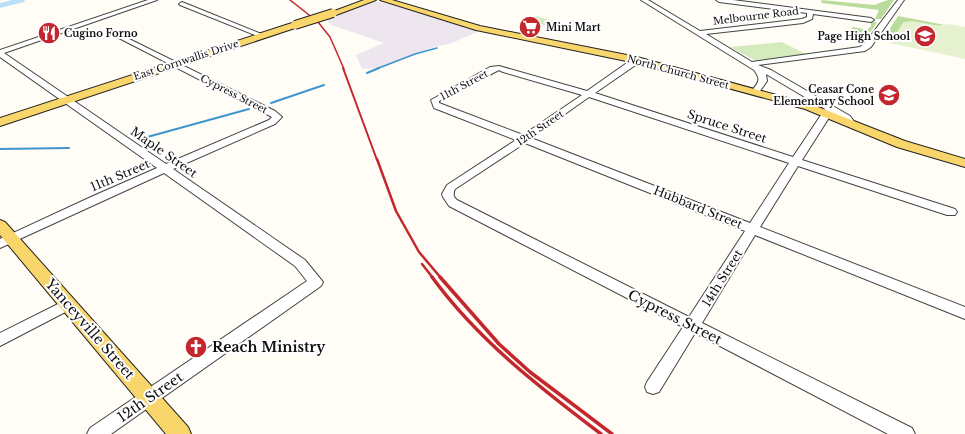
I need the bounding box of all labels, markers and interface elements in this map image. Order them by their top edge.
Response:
street label: Melbourne Road [712,4,800,28]
supermarket icon: Mini Mart [517,14,543,40]
restaurant icon: Cugino Forno [36,20,62,46]
place label: Mini Mart [546,21,601,34]
school or university icon: Page High School [912,23,938,49]
place label: Cugino Forno [64,27,138,40]
place label: Page High School [818,30,910,43]
street label: East Cornwallis Drive [132,37,241,83]
street label: North Church Street [626,52,731,92]
street label: 11th Street [438,67,490,103]
street label: Cypress Street [198,71,270,117]
school or university icon: Ceasar Cone Elementary School [876,82,902,108]
place label: Ceasar Cone Elementary School [773,83,874,108]
street label: Spruce Street [685,106,769,146]
street label: 12th Street [514,107,566,149]
street label: Maple Street [128,123,201,181]
street label: 11th Street [88,156,152,194]
street label: Hubbard Street [651,182,745,232]
street label: 14th Street [698,246,746,309]
street label: Yanceyville Street [41,274,139,383]
street label: Cypress Street [625,286,726,349]
church icon: Reach Ministry [183,334,209,360]
place label: Reach Ministry [212,338,326,356]
street label: 12th Street [114,367,187,426]

